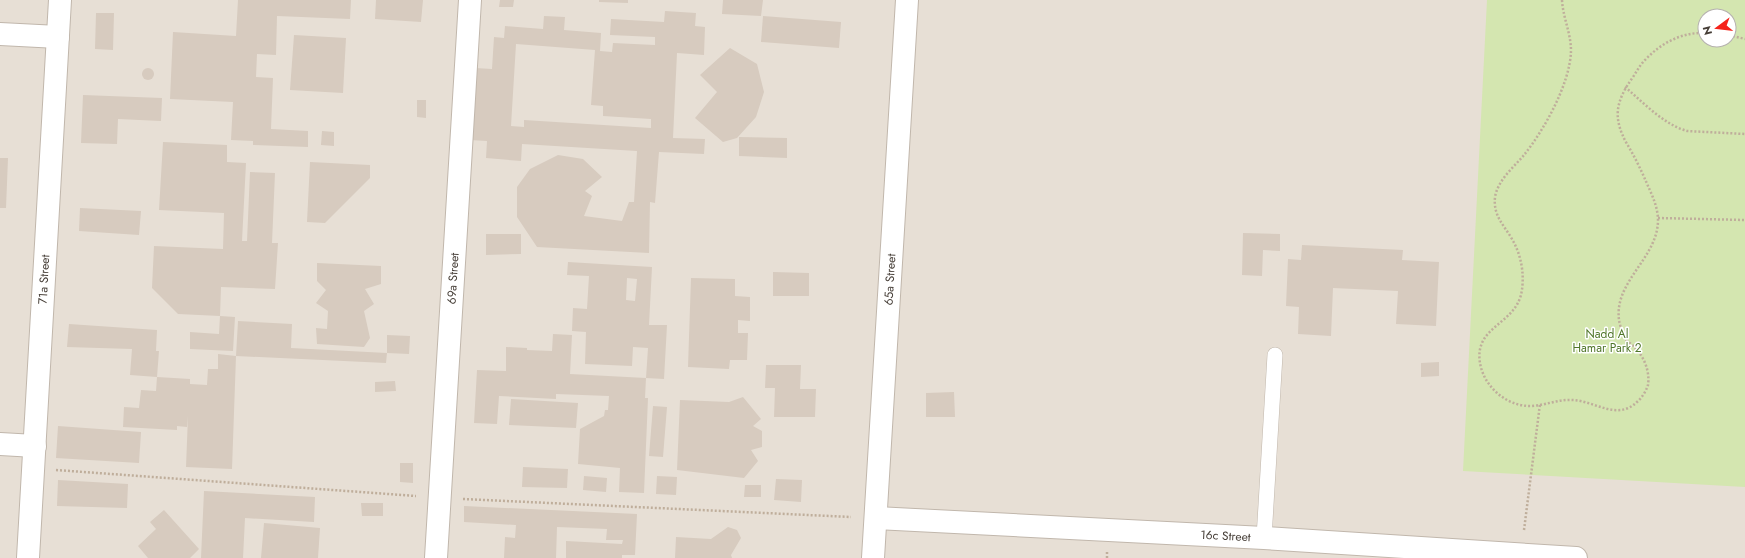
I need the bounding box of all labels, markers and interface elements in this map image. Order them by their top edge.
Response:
north arrow [1697,8,1737,48]
text: N [1698,24,1716,37]
street label: 69a Street [442,252,464,305]
street label: 65a Street [879,253,901,306]
street label: 71a Street [34,254,54,305]
park label: Nadd Al Hamar Park 2 [1572,325,1642,357]
street label: 16c Street [1200,526,1251,546]

